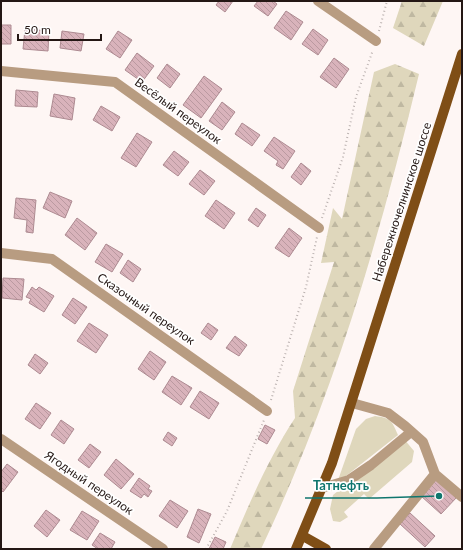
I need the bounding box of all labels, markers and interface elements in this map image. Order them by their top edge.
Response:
scale bar [18,16,101,42]
text: 50 m [24,22,51,37]
street label: Весёлый переулок [132,74,225,147]
street label: Набережночелнинское шоссе [369,120,434,283]
street label: Сказочный переулок [95,269,199,348]
street label: Ягодный переулок [41,447,137,518]
callout: Татнефть [305,473,377,498]
text: Татнефть [313,477,370,493]

